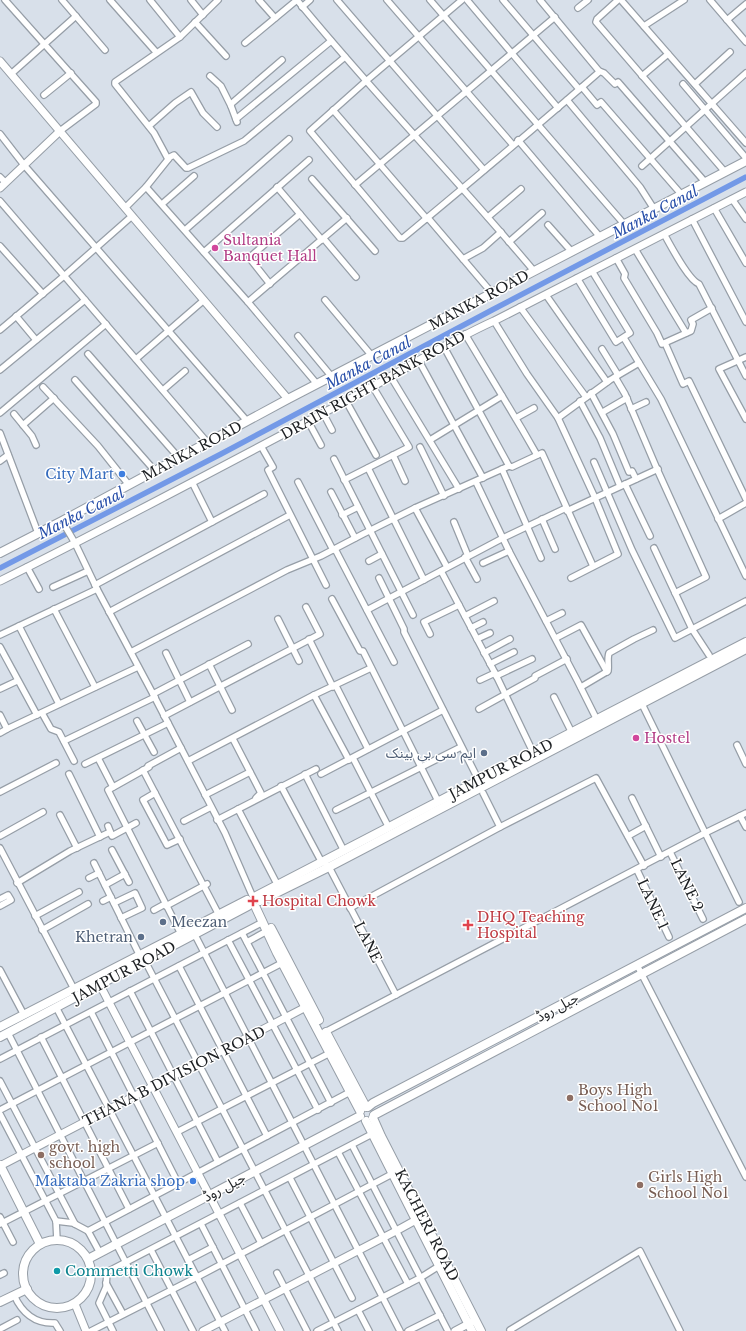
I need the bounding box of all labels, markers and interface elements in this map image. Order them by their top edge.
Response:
water label: Manka Canal [608,181,702,243]
place label: Sultania Banquet Hall [223,231,317,265]
marker: Sultania Banquet Hall [210,243,220,253]
street label: MANKA ROAD [426,266,532,334]
street label: DRAIN RIGHT BANK ROAD [277,327,469,443]
water label: Manka Canal [321,332,415,394]
street label: MANKA ROAD [139,417,245,485]
place label: City Mart [45,465,115,483]
marker: City Mart [117,469,127,479]
water label: Manka Canal [34,483,128,543]
place label: Hostel [644,729,690,747]
marker: Hostel [631,733,641,743]
street label: JAMPUR ROAD [444,735,556,804]
place label: ایم سی بی بینک [386,744,476,764]
marker: ایم سی بی بینک [479,748,489,758]
street label: LANE 2 [667,856,707,914]
street label: LANE 1 [633,876,673,932]
place label: Hospital Chowk [262,892,377,910]
marker: Hospital Chowk [247,895,259,907]
place label: DHQ Teaching Hospital [477,908,585,942]
place label: Meezan [171,913,228,931]
marker: Meezan [158,917,168,927]
street label: LANE [350,918,386,966]
marker: DHQ Teaching Hospital [462,919,474,931]
place label: Khetran [75,928,133,946]
marker: Khetran [136,932,146,942]
street label: JAMPUR ROAD [67,937,179,1008]
street label: جیل روڈ [533,988,581,1026]
street label: THANA B DIVISION ROAD [80,1022,268,1130]
place label: Boys High School No1 [578,1081,659,1115]
marker: Boys High School No1 [565,1093,575,1103]
place label: govt. high school [49,1138,121,1172]
marker: govt. high school [36,1150,46,1160]
street label: KACHERI ROAD [391,1166,463,1284]
street label: جیل روڈ [200,1168,248,1206]
place label: Girls High School No1 [648,1168,729,1202]
place label: Maktaba Zakria shop [35,1172,185,1190]
marker: Maktaba Zakria shop [188,1176,198,1186]
marker: Girls High School No1 [635,1180,645,1190]
place label: Commetti Chowk [65,1262,193,1280]
marker: Commetti Chowk [52,1266,62,1276]

